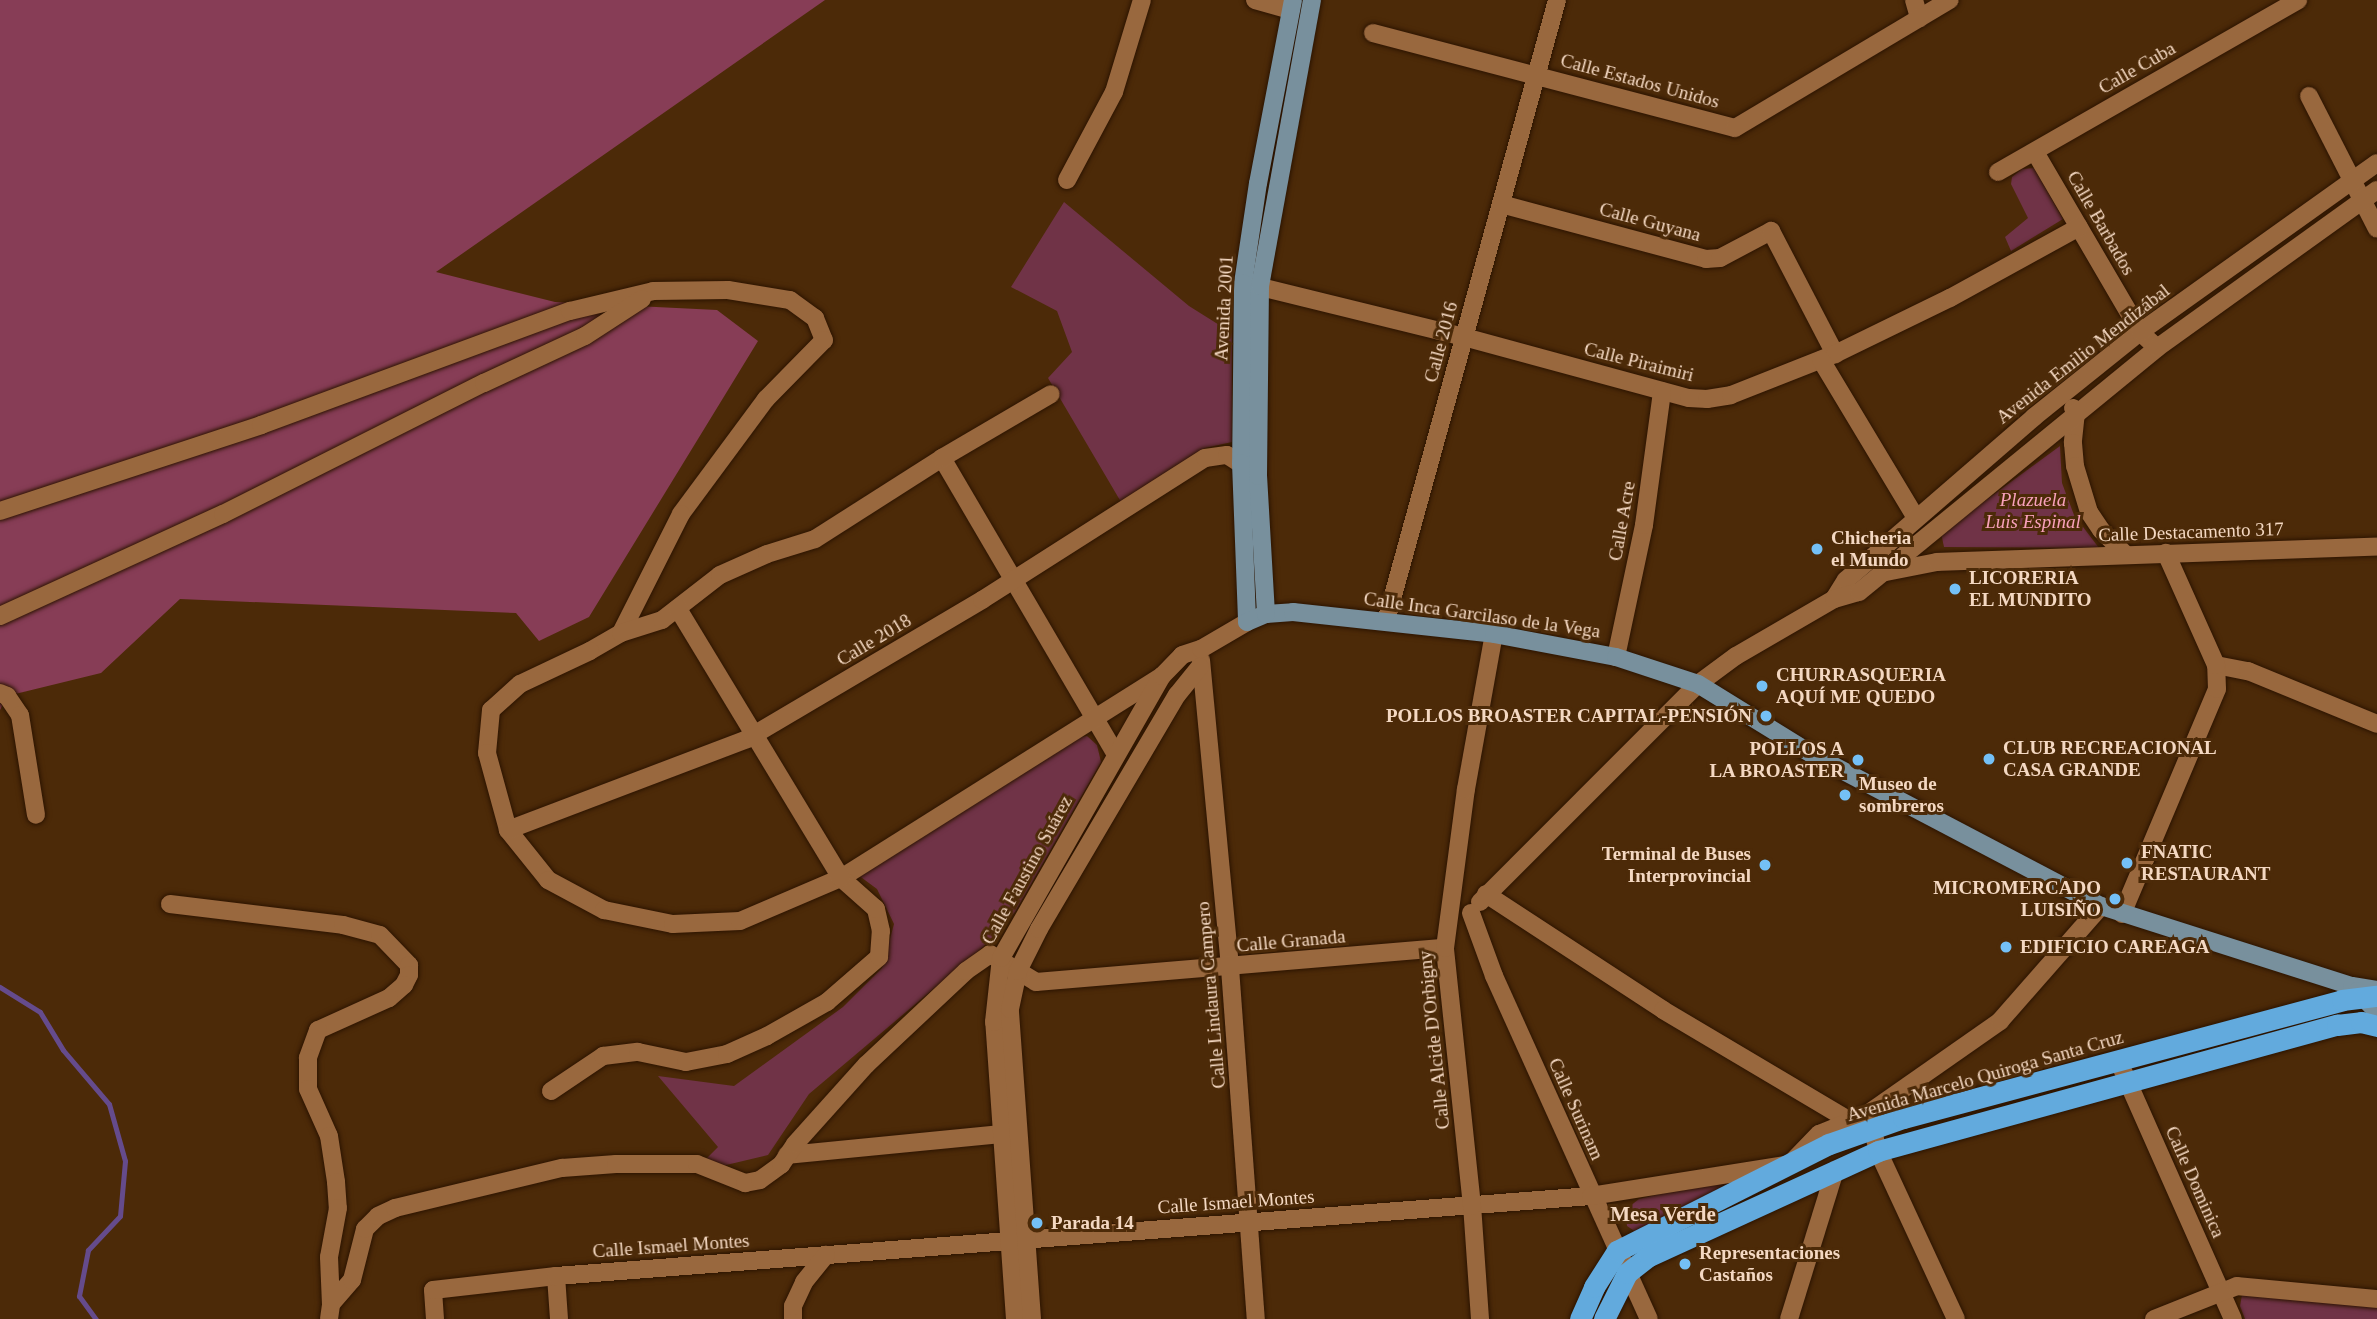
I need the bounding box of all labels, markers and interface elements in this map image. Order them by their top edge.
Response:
street label: Calle Cuba [2095,37,2179,99]
street label: Calle Estados Unidos [1558,49,1722,113]
street label: Calle Barbados [2062,167,2140,279]
street label: Calle Guyana [1597,198,1703,246]
street label: Avenida 2001 [1210,255,1238,361]
street label: Avenida Emilio Mendizábal [1992,279,2174,429]
street label: Calle 2016 [1419,299,1463,385]
street label: Calle Piraimiri [1582,337,1696,387]
street label: Calle Acre [1604,479,1640,563]
park label: Plazuela Luis Espinal [1985,489,2081,533]
street label: Calle Destacamento 317 [2098,517,2284,547]
place label: Chicheria el Mundo [1831,527,1911,571]
marker: Chicheria el Mundo [1809,541,1825,557]
place label: LICORERIA EL MUNDITO [1969,567,2093,611]
marker: LICORERIA EL MUNDITO [1947,581,1963,597]
street label: Calle Inca Garcilaso de la Vega [1362,587,1602,643]
street label: Calle 2018 [833,609,915,671]
place label: CHURRASQUERIA AQUÍ ME QUEDO [1776,664,1946,708]
marker: CHURRASQUERIA AQUÍ ME QUEDO [1754,678,1770,694]
place label: POLLOS BROASTER CAPITAL-PENSIÓN [1386,705,1752,727]
marker: POLLOS BROASTER CAPITAL-PENSIÓN [1758,708,1774,724]
place label: CLUB RECREACIONAL CASA GRANDE [2003,737,2217,781]
place label: POLLOS A LA BROASTER [1708,738,1844,782]
marker: CLUB RECREACIONAL CASA GRANDE [1981,751,1997,767]
marker: POLLOS A LA BROASTER [1850,752,1866,768]
place label: Museo de sombreros [1859,773,1944,817]
marker: Museo de sombreros [1837,787,1853,803]
street label: Calle Faustino Suárez [977,792,1077,948]
place label: FNATIC RESTAURANT [2141,841,2271,885]
place label: Terminal de Buses Interprovincial [1602,843,1751,887]
marker: FNATIC RESTAURANT [2119,855,2135,871]
marker: Terminal de Buses Interprovincial [1757,857,1773,873]
place label: MICROMERCADO LUISIÑO [1933,877,2101,921]
marker: MICROMERCADO LUISIÑO [2107,891,2123,907]
street label: Calle Lindaura Campero [1191,900,1231,1090]
street label: Calle Granada [1236,925,1346,957]
place label: EDIFICIO CAREAGA [2020,936,2209,958]
marker: EDIFICIO CAREAGA [1998,939,2014,955]
street label: Calle Alcide D'Orbigny [1413,949,1455,1131]
street label: Avenida Marcelo Quiroga Santa Cruz [1844,1026,2126,1126]
street label: Calle Surinam [1543,1054,1609,1164]
street label: Calle Dominica [2160,1123,2230,1241]
street label: Calle Ismael Montes [1157,1185,1315,1219]
district label: Mesa Verde [1610,1201,1716,1227]
place label: Parada 14 [1051,1212,1134,1234]
marker: Parada 14 [1029,1215,1045,1231]
street label: Calle Ismael Montes [592,1229,750,1263]
place label: Representaciones Castaños [1699,1242,1840,1286]
marker: Representaciones Castaños [1677,1256,1693,1272]

